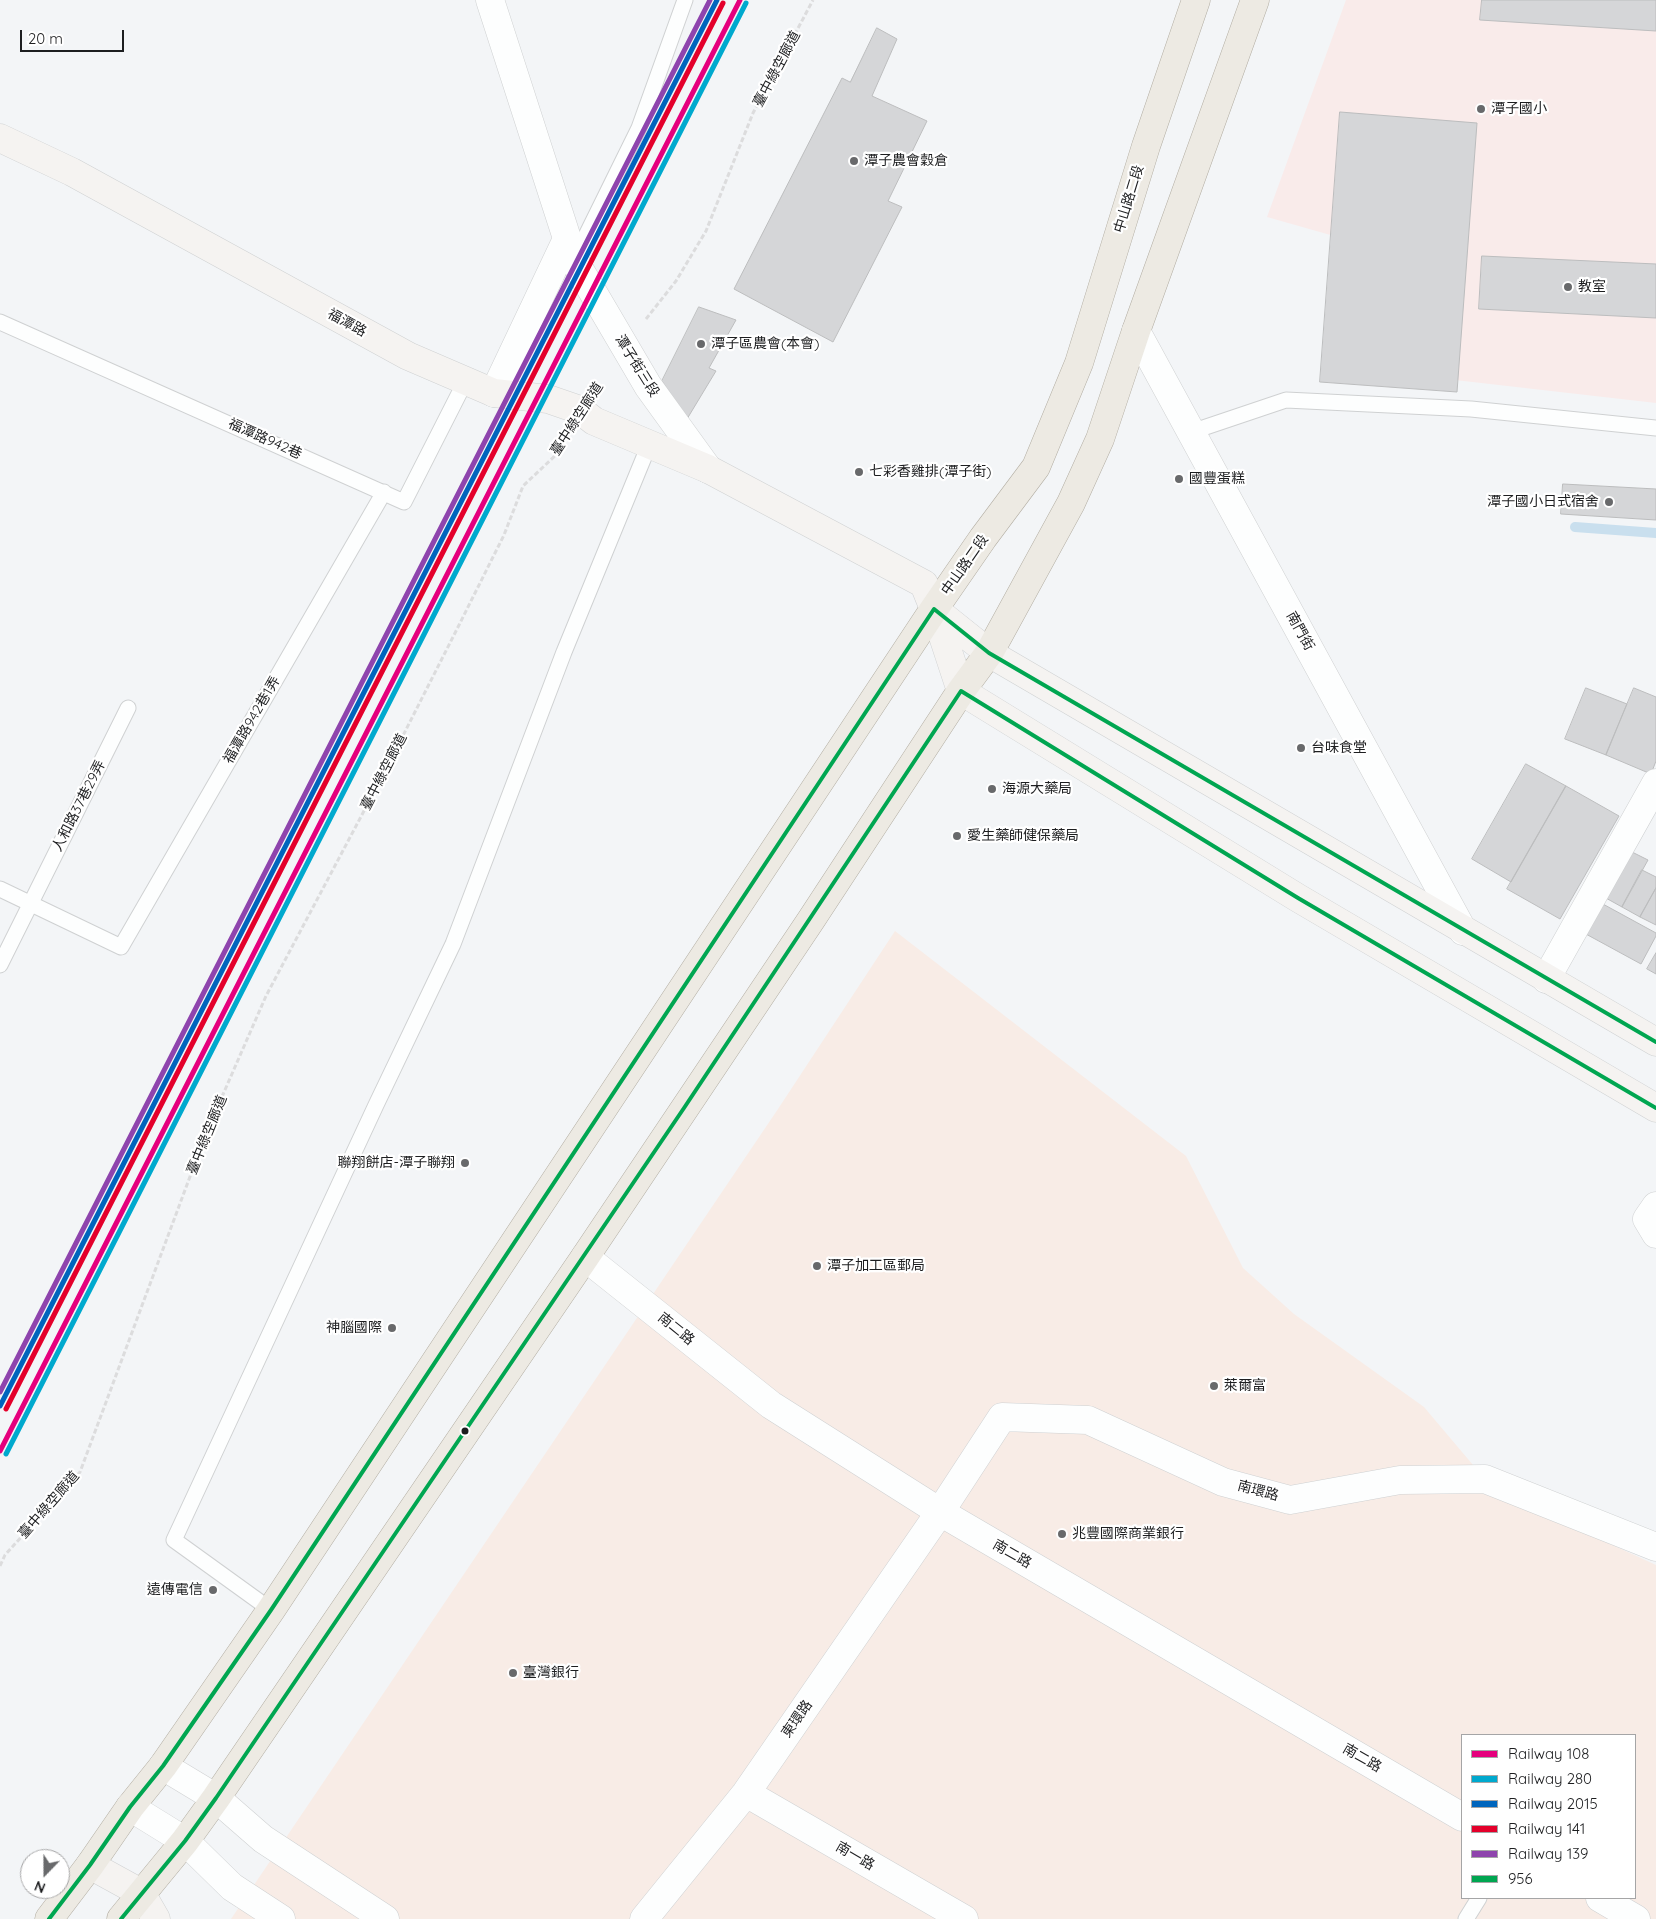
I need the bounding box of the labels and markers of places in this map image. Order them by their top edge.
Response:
place label: 潭子國小 [1491,101,1547,117]
marker: 潭子國小 [1475,103,1487,115]
place label: 潭子農會穀倉 [864,153,948,169]
marker: 潭子農會穀倉 [848,155,860,167]
place label: 教室 [1578,279,1606,295]
marker: 教室 [1562,281,1574,293]
place label: 潭子區農會(本會) [711,336,819,352]
marker: 潭子區農會(本會) [695,338,707,350]
place label: 七彩香雞排(潭子街) [869,464,991,480]
marker: 七彩香雞排(潭子街) [853,466,865,478]
place label: 國豐蛋糕 [1189,471,1245,487]
marker: 國豐蛋糕 [1173,473,1185,485]
place label: 潭子國小日式宿舍 [1487,494,1599,510]
marker: 潭子國小日式宿舍 [1603,496,1615,508]
place label: 台味食堂 [1311,740,1367,756]
marker: 台味食堂 [1295,742,1307,754]
place label: 海源大藥局 [1002,781,1072,797]
marker: 海源大藥局 [986,783,998,795]
place label: 愛生藥師健保藥局 [967,828,1079,844]
marker: 愛生藥師健保藥局 [951,830,963,842]
place label: 聯翔餅店-潭子聯翔 [338,1155,455,1171]
marker: 聯翔餅店-潭子聯翔 [459,1157,471,1169]
place label: 潭子加工區郵局 [827,1258,925,1274]
marker: 潭子加工區郵局 [811,1260,823,1272]
place label: 神腦國際 [326,1320,382,1336]
marker: 神腦國際 [386,1322,398,1334]
place label: 萊爾富 [1224,1378,1266,1394]
marker: 萊爾富 [1208,1380,1220,1392]
unlabelled marker [460,1426,470,1436]
place label: 兆豐國際商業銀行 [1072,1526,1184,1542]
marker: 兆豐國際商業銀行 [1056,1528,1068,1540]
place label: 遠傳電信 [147,1582,203,1598]
marker: 遠傳電信 [207,1584,219,1596]
place label: 臺灣銀行 [523,1665,579,1681]
marker: 臺灣銀行 [507,1667,519,1679]

